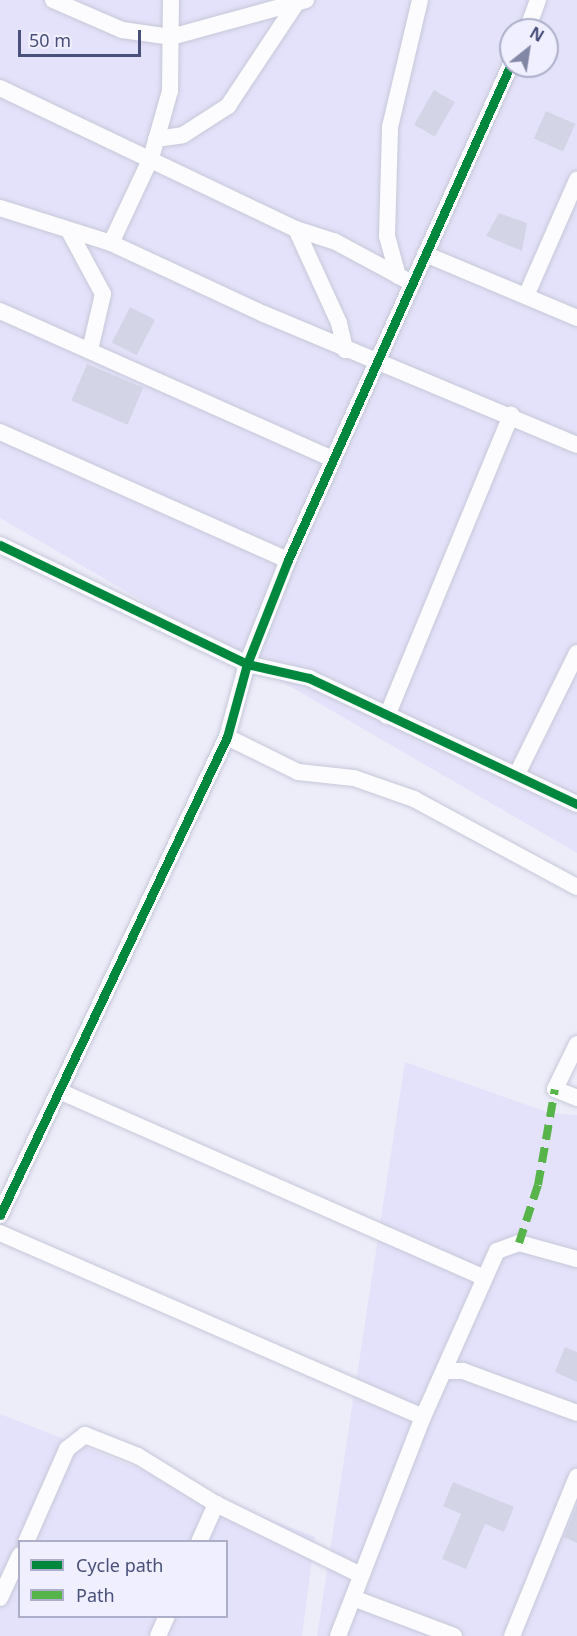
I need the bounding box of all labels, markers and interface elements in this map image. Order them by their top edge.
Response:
scale bar [21,18,144,56]
north arrow [499,18,559,78]
text: N [526,21,548,47]
text: 50 m [29,28,71,52]
legend [18,1540,228,1618]
text: Cycle path [76,1553,163,1577]
text: Path [76,1583,115,1607]

